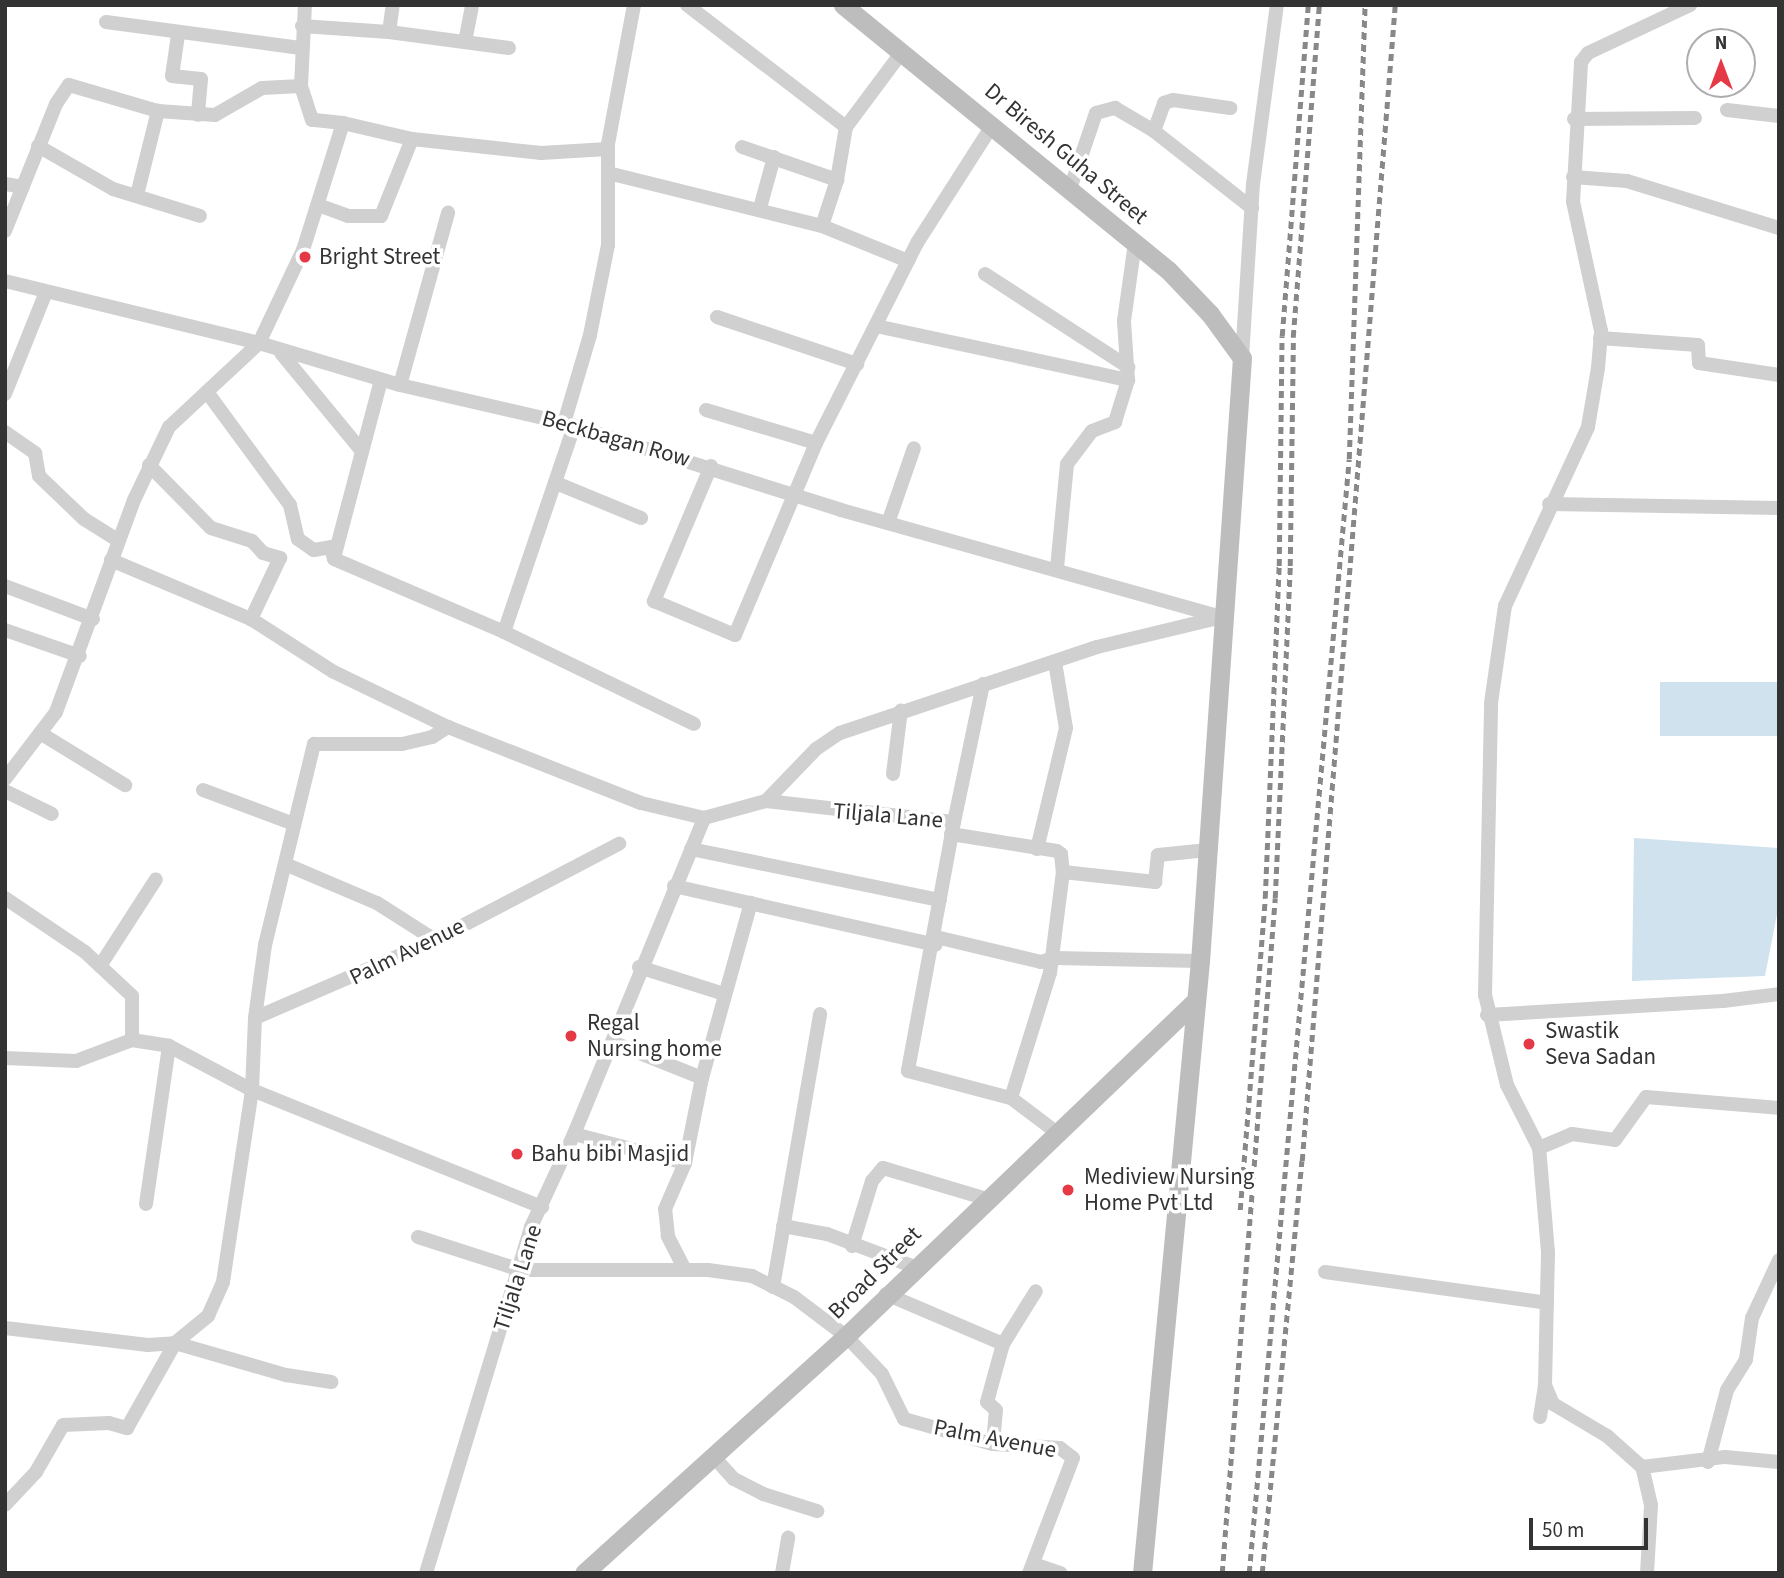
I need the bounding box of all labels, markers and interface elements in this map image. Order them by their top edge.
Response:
north arrow [1686,28,1756,98]
text: N [1715,30,1727,57]
street label: Dr Biresh Guha Street [979,78,1153,230]
place label: Bright Street [319,243,440,271]
marker: Bright Street [297,249,313,265]
street label: Beckbagan Row [539,405,693,473]
street label: Tiljala Lane [832,797,944,835]
street label: Palm Avenue [345,912,469,992]
place label: Regal Nursing home [587,1009,722,1063]
place label: Swastik Seva Sadan [1545,1017,1656,1071]
marker: Regal Nursing home [561,1026,581,1046]
marker: Swastik Seva Sadan [1519,1034,1539,1054]
place label: Bahu bibi Masjid [531,1140,689,1168]
marker: Bahu bibi Masjid [509,1146,525,1162]
place label: Mediview Nursing Home Pvt Ltd [1084,1163,1254,1217]
marker: Mediview Nursing Home Pvt Ltd [1058,1180,1078,1200]
street label: Tiljala Lane [488,1221,548,1335]
street label: Broad Street [823,1221,927,1325]
street label: Palm Avenue [931,1414,1059,1464]
scale bar [1532,1504,1651,1548]
text: 50 m [1542,1515,1584,1545]

